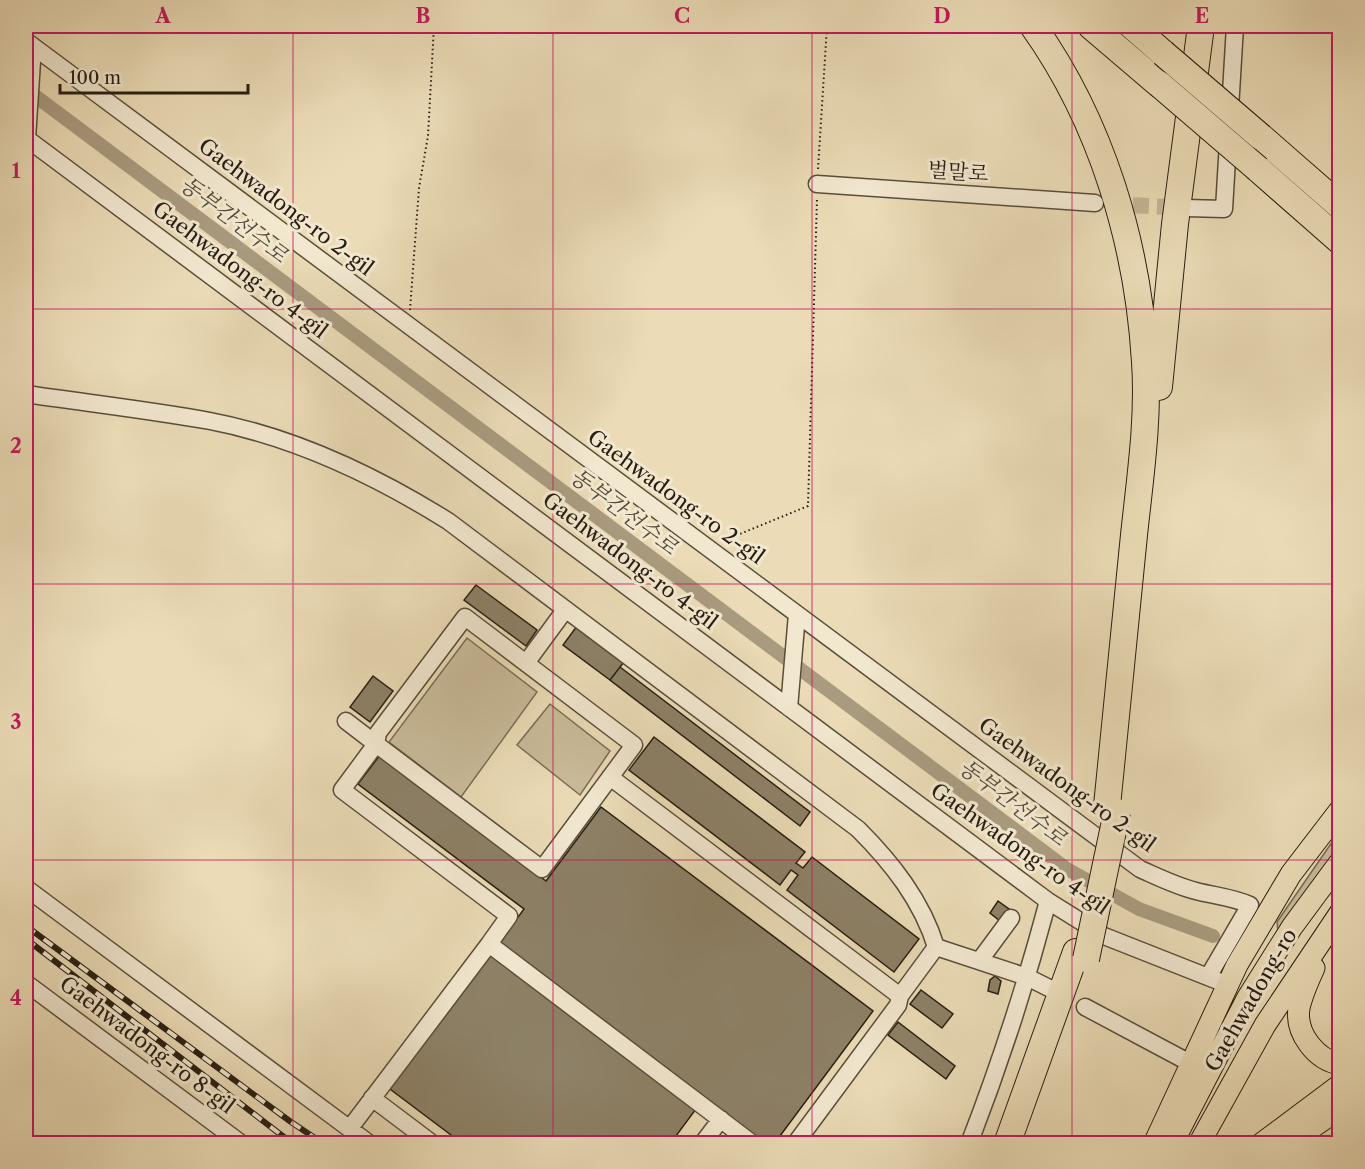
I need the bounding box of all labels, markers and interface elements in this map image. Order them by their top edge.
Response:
text: A [154,4,171,28]
text: B [416,4,431,28]
text: C [674,4,690,28]
text: D [933,4,951,28]
text: E [1195,4,1209,28]
scale bar [60,57,248,95]
text: 100 m [69,67,121,89]
street label: Gaehwadong-ro 2-gil [194,133,379,280]
street label: 벌말로 [927,157,989,186]
text: 1 [12,159,21,183]
water label: 동부간선수로 [175,170,293,269]
street label: Gaehwadong-ro 4-gil [148,196,333,343]
street label: Gaehwadong-ro 2-gil [583,424,769,569]
text: 2 [10,434,22,458]
water label: 동부간선수로 [565,462,683,561]
street label: Gaehwadong-ro 4-gil [538,487,723,634]
text: 3 [10,710,22,734]
street label: Gaehwadong-ro 2-gil [974,712,1160,857]
water label: 동부간선수로 [954,753,1072,852]
street label: Gaehwadong-ro 4-gil [926,777,1114,920]
street label: Gaehwadong-ro [1199,924,1302,1076]
street label: Gaehwadong-ro 8-gil [55,971,240,1119]
text: 4 [10,986,22,1010]

